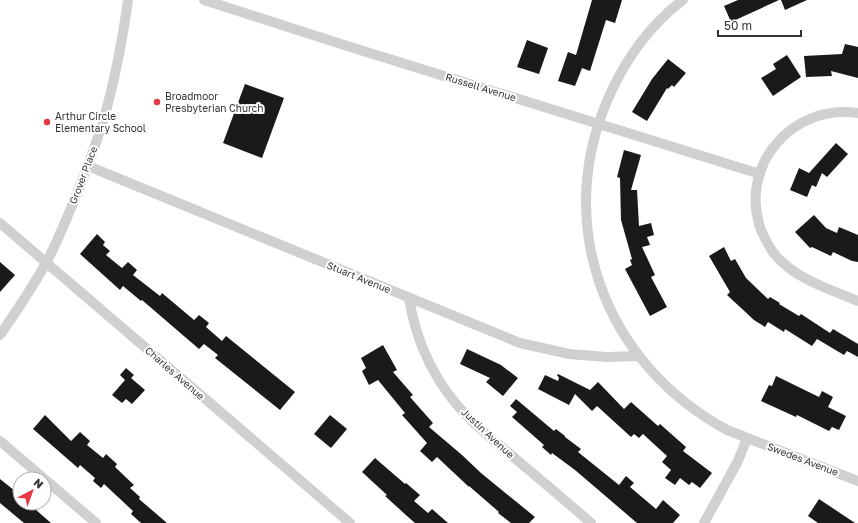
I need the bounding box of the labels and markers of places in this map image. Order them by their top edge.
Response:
place label: Broadmoor Presbyterian Church [165,90,263,114]
marker: Broadmoor Presbyterian Church [152,97,162,107]
place label: Arthur Circle Elementary School [55,110,146,134]
marker: Arthur Circle Elementary School [42,117,52,127]

